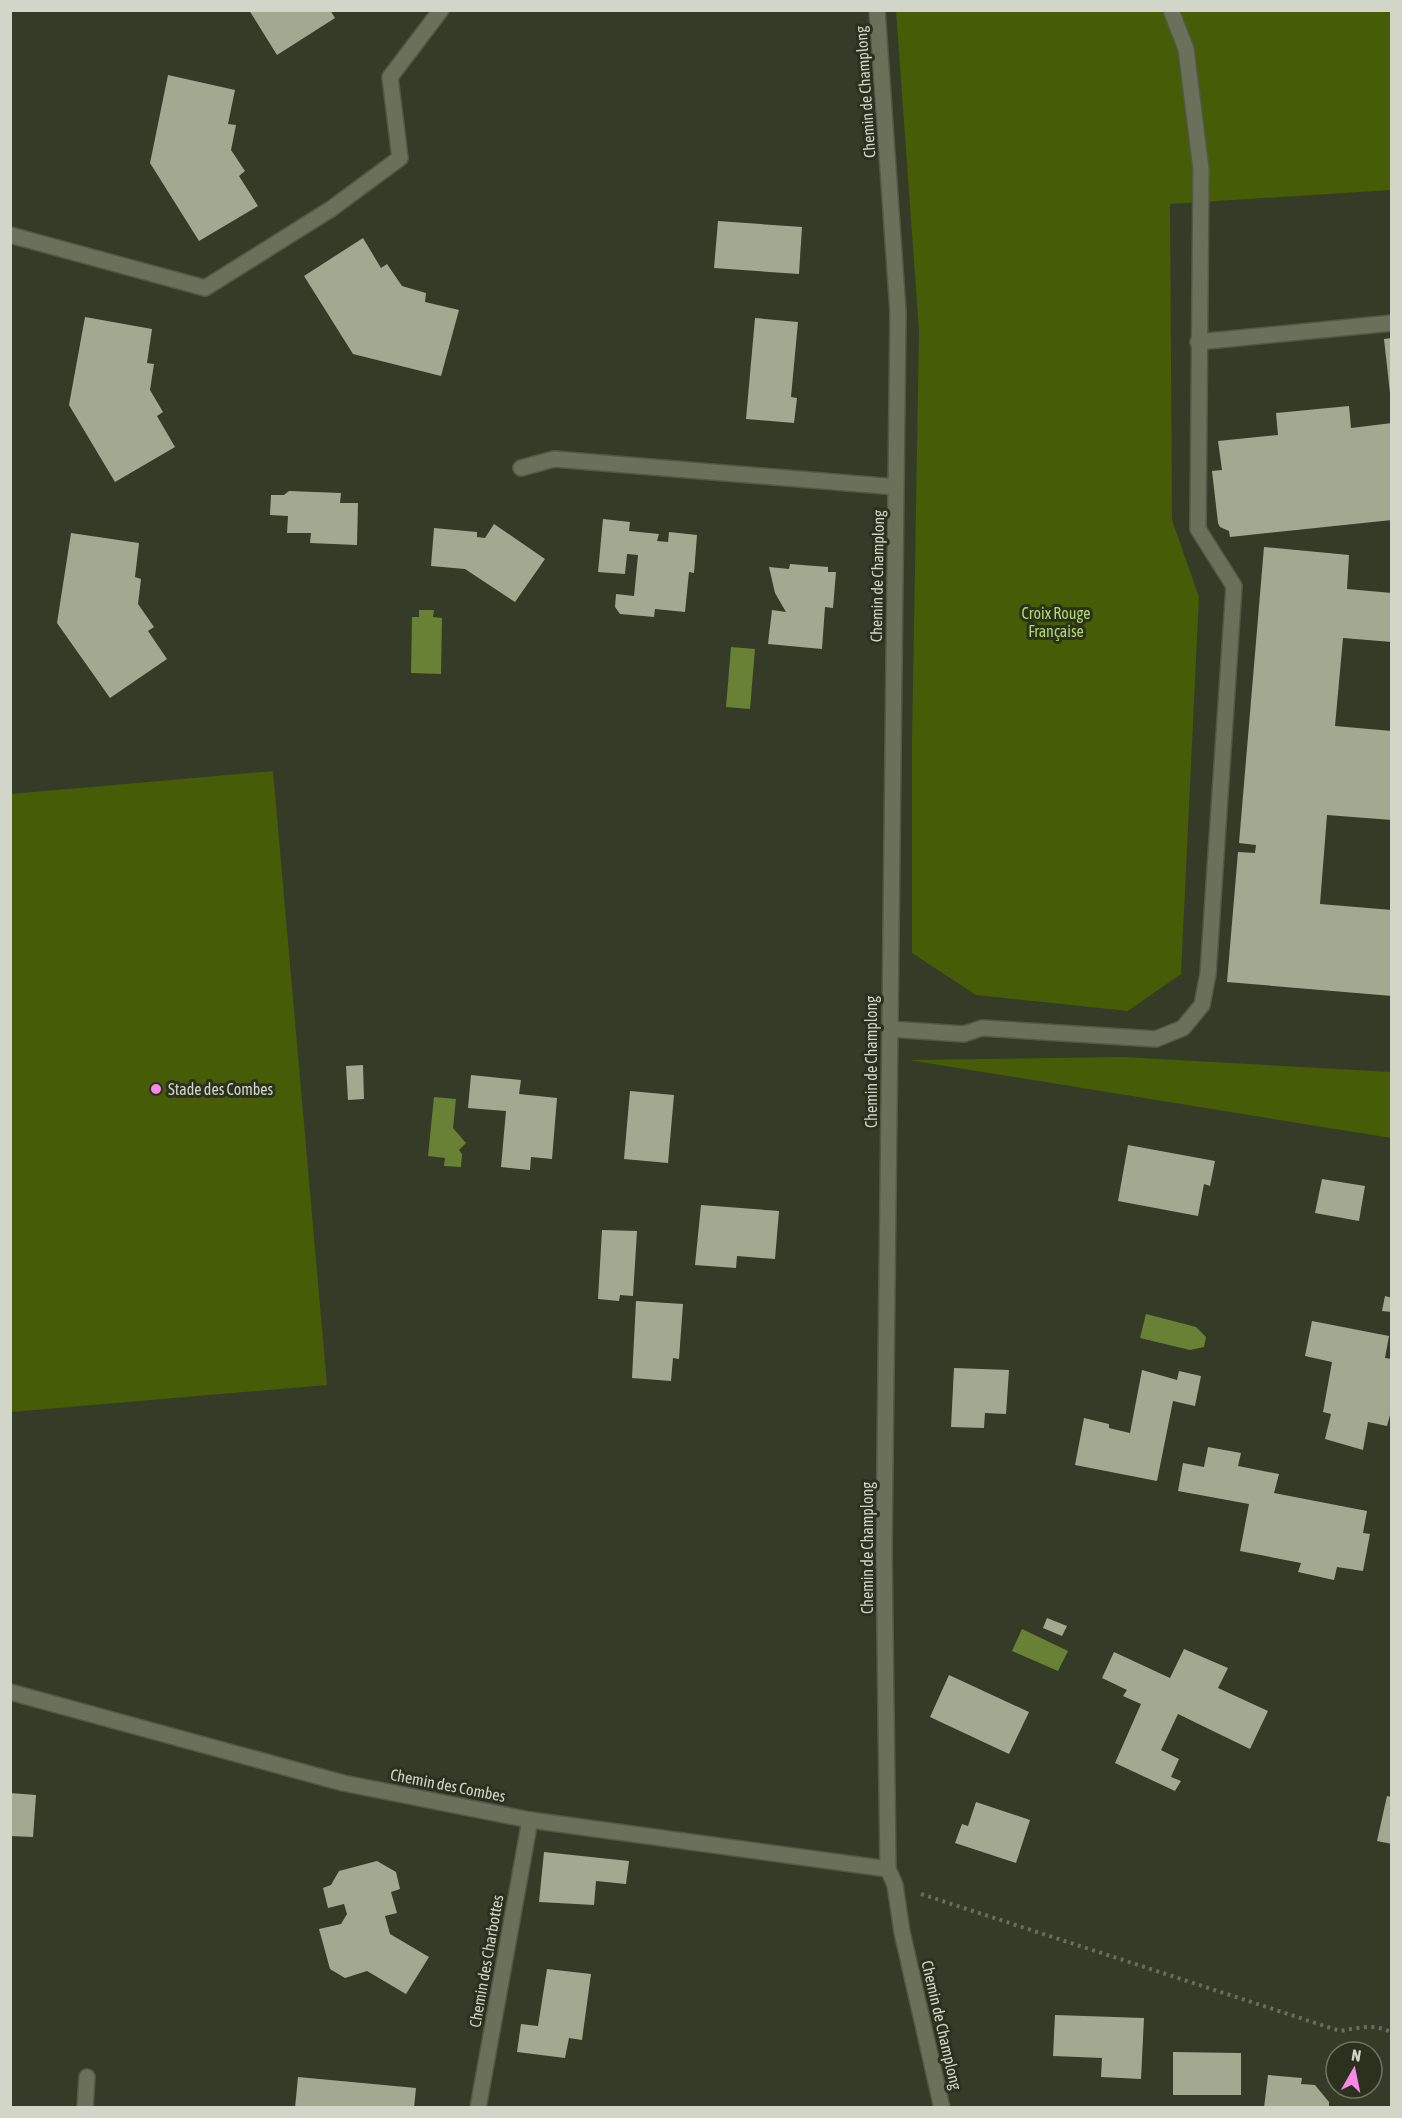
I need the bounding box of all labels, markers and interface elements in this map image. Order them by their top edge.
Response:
street label: Chemin de Champlong [851,25,880,159]
street label: Chemin de Champlong [867,510,888,642]
park label: Croix Rouge Française [1022,604,1090,641]
street label: Chemin de Champlong [862,996,881,1128]
place label: Stade des Combes [168,1080,274,1098]
marker: Stade des Combes [149,1082,163,1096]
street label: Chemin de Champlong [858,1482,877,1614]
street label: Chemin des Combes [389,1765,507,1805]
street label: Chemin des Charbottes [465,1893,507,2029]
street label: Chemin de Champlong [917,1959,966,2092]
north arrow [1324,2040,1384,2100]
text: N [1350,2046,1362,2065]

